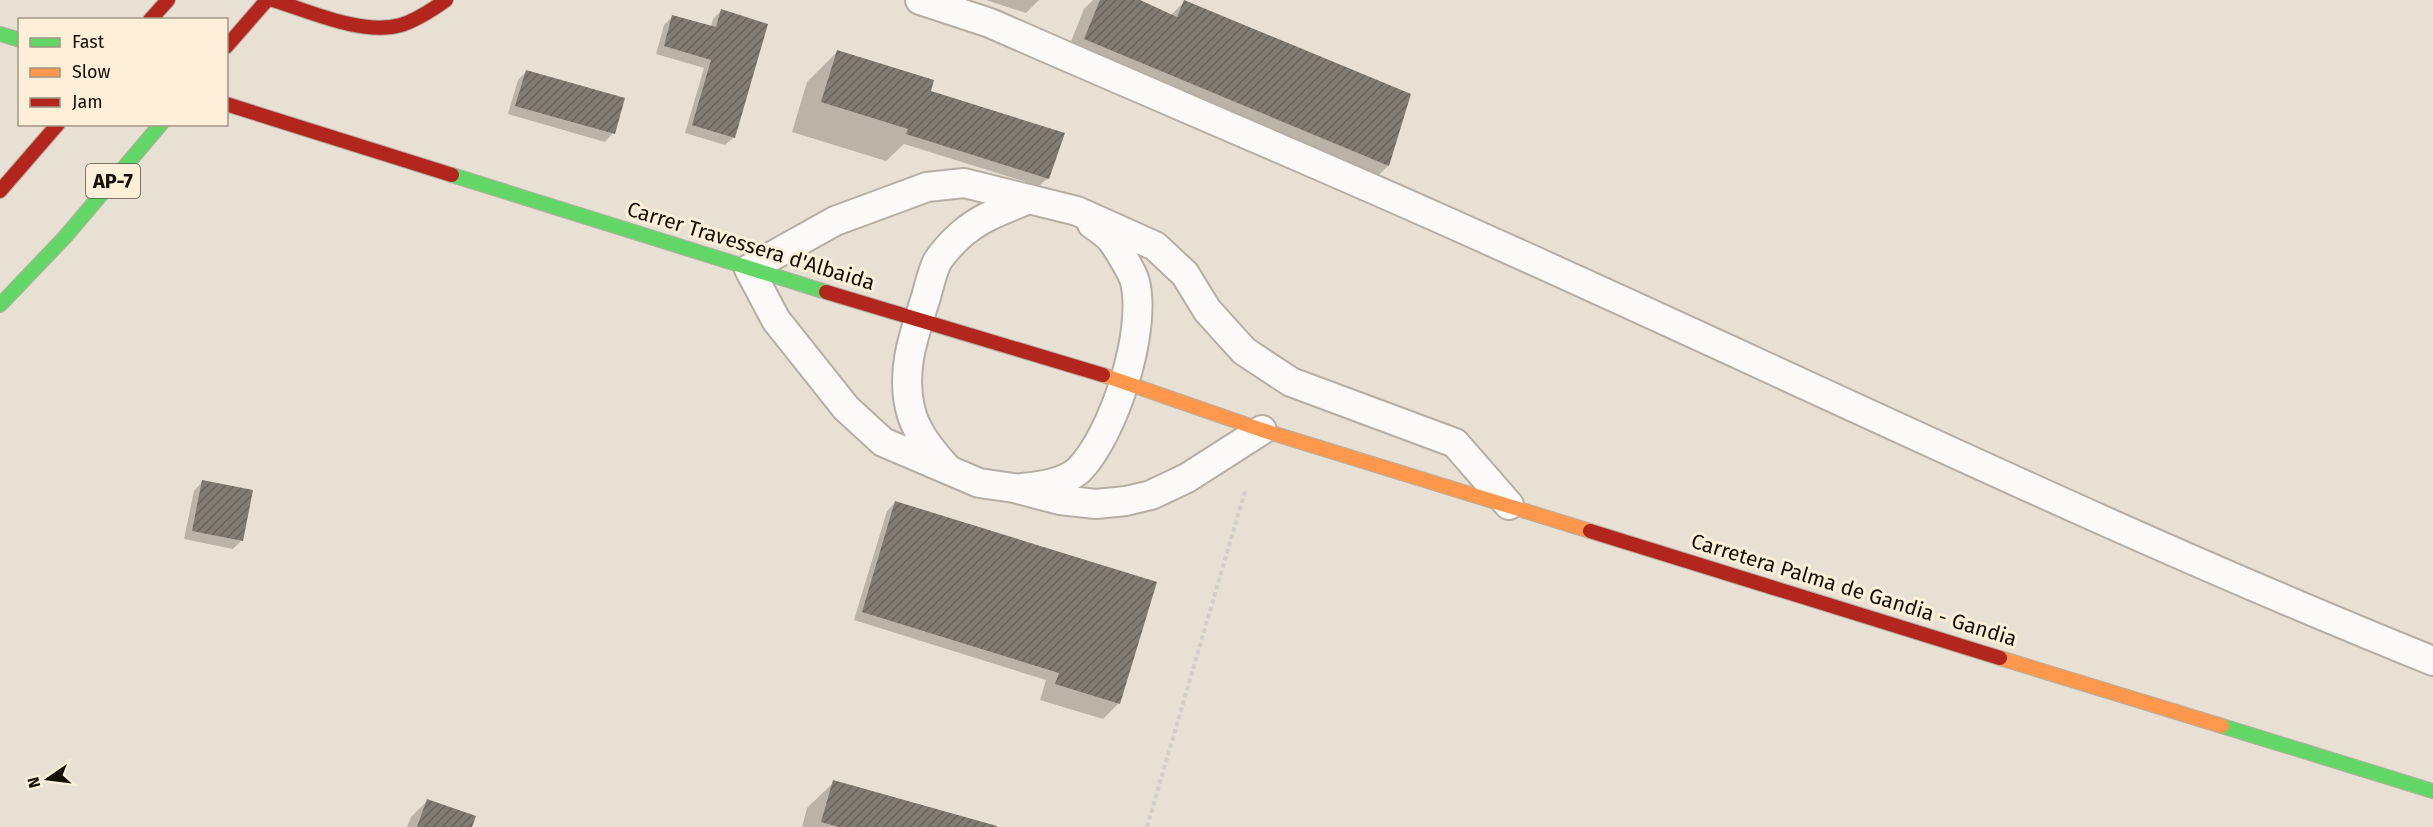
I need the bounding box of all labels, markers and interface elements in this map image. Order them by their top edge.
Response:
legend [18,18,228,126]
text: Fast [72,31,105,53]
text: Slow [72,61,111,83]
text: Jam [72,91,103,113]
road number: AP-7 [86,164,140,198]
street label: Carrer Travessera d'Albaida [624,196,878,296]
street label: Carretera Palma de Gandia - Gandia [1688,528,2020,652]
north arrow [18,749,78,809]
text: N [23,775,44,790]

